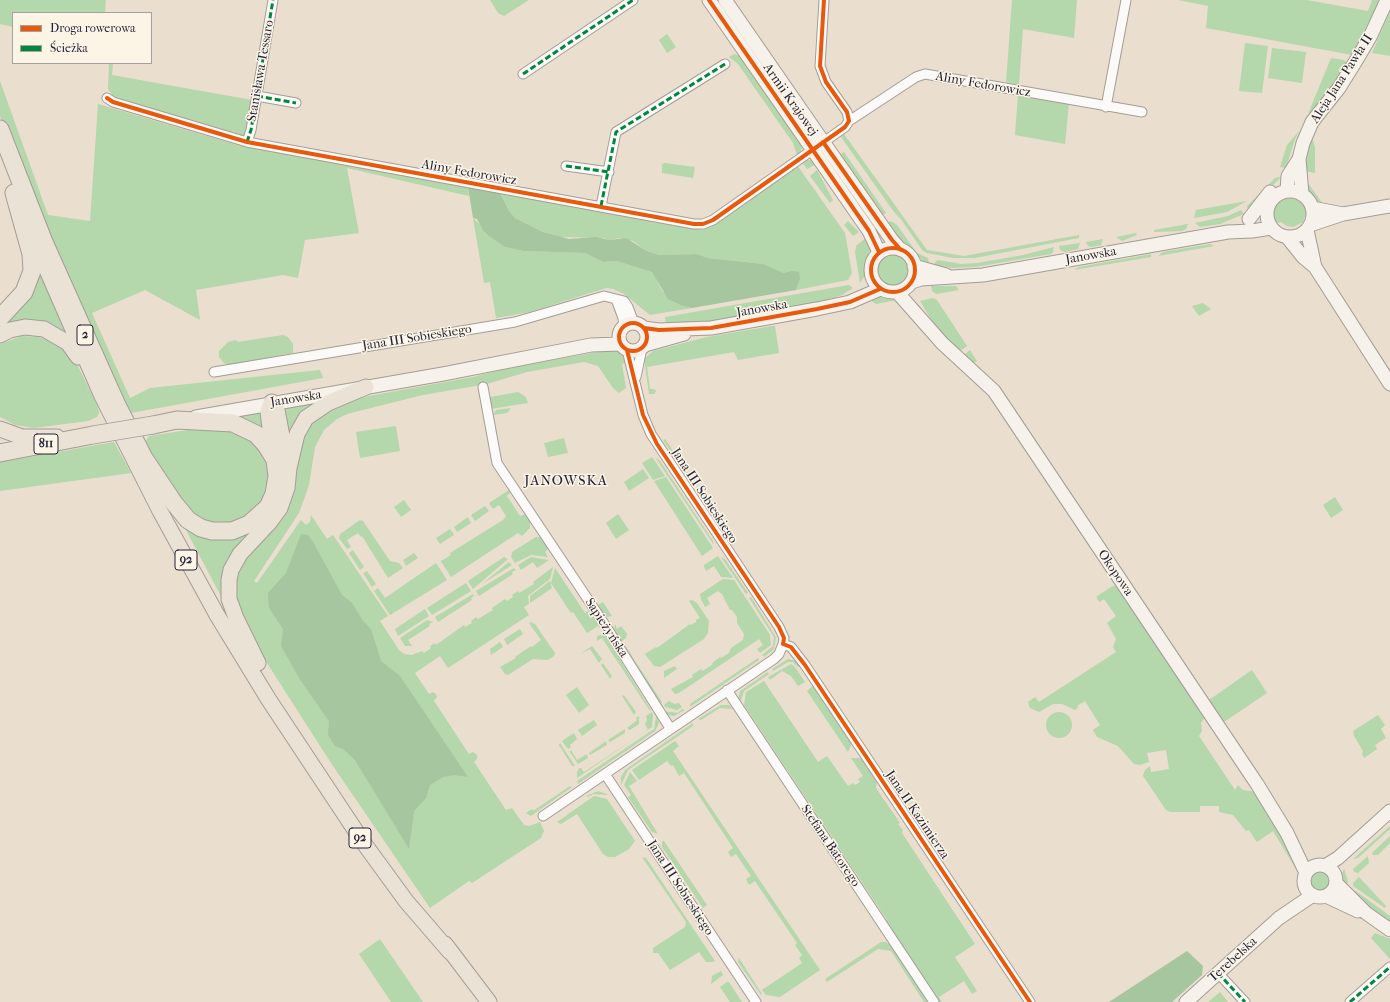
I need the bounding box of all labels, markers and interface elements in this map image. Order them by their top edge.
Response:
legend [12,12,152,64]
street label: Stanisława Tessaro [244,19,278,123]
text: Droga rowerowa [50,21,136,35]
street label: Aleja Jana Pawła II [1307,32,1377,126]
text: Ścieżka [50,41,88,55]
street label: Armii Krajowej [759,61,821,139]
street label: Aliny Fedorowicz [934,69,1032,101]
street label: Aliny Fedorowicz [420,157,518,189]
street label: Janowska [1064,244,1118,268]
street label: Janowska [735,297,789,321]
street label: Jana III Sobieskiego [361,322,473,354]
road number: 2 [77,325,93,345]
street label: Janowska [269,387,323,411]
road number: 811 [34,434,58,454]
street label: Jana III Sobieskiego [667,445,741,547]
district label: JANOWSKA [524,474,608,490]
street label: Okopowa [1094,547,1136,599]
road number: 92 [175,550,197,570]
street label: Sapieżyńska [581,595,631,661]
street label: Jana II Kazimierza [882,768,952,862]
street label: Stefana Batorego [797,802,863,890]
road number: 92 [349,828,371,848]
street label: Jana III Sobieskiego [643,837,717,939]
street label: Terebelska [1205,934,1261,986]

